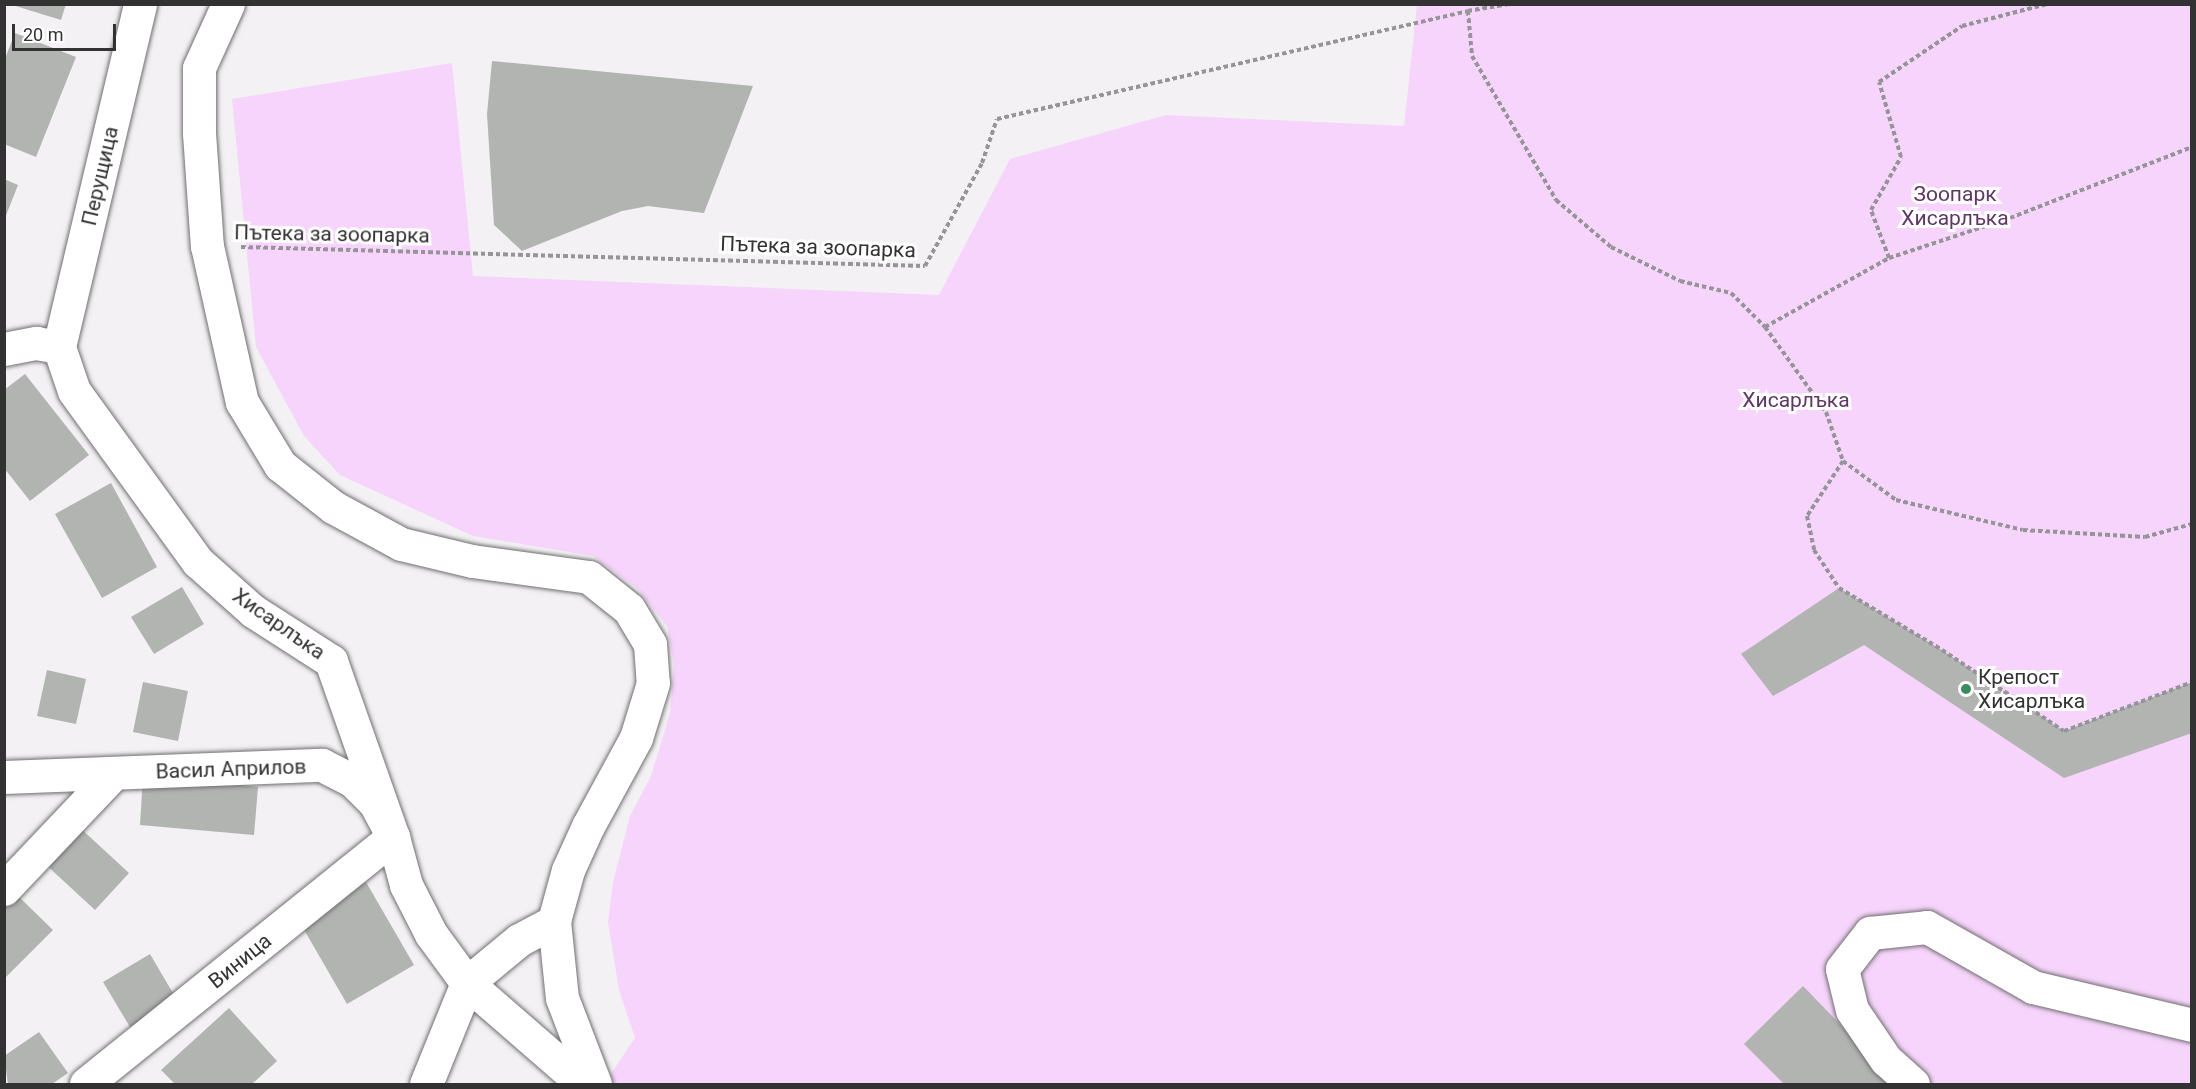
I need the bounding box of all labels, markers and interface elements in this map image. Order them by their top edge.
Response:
scale bar [15,12,118,50]
text: 20 m [23,24,63,45]
street label: Перущица [76,124,124,228]
park label: Зоопарк Хисарлъка [1901,181,2009,231]
street label: Пътека за зоопарка [234,220,430,248]
street label: Пътека за зоопарка [720,231,916,263]
park label: Хисарлъка [1742,387,1850,413]
street label: Хисарлъка [228,583,330,665]
place label: Крепост Хисарлъка [1978,664,2085,714]
marker: Крепост Хисарлъка [1959,682,1973,696]
street label: Васил Априлов [155,754,307,784]
street label: Виница [204,928,276,994]

